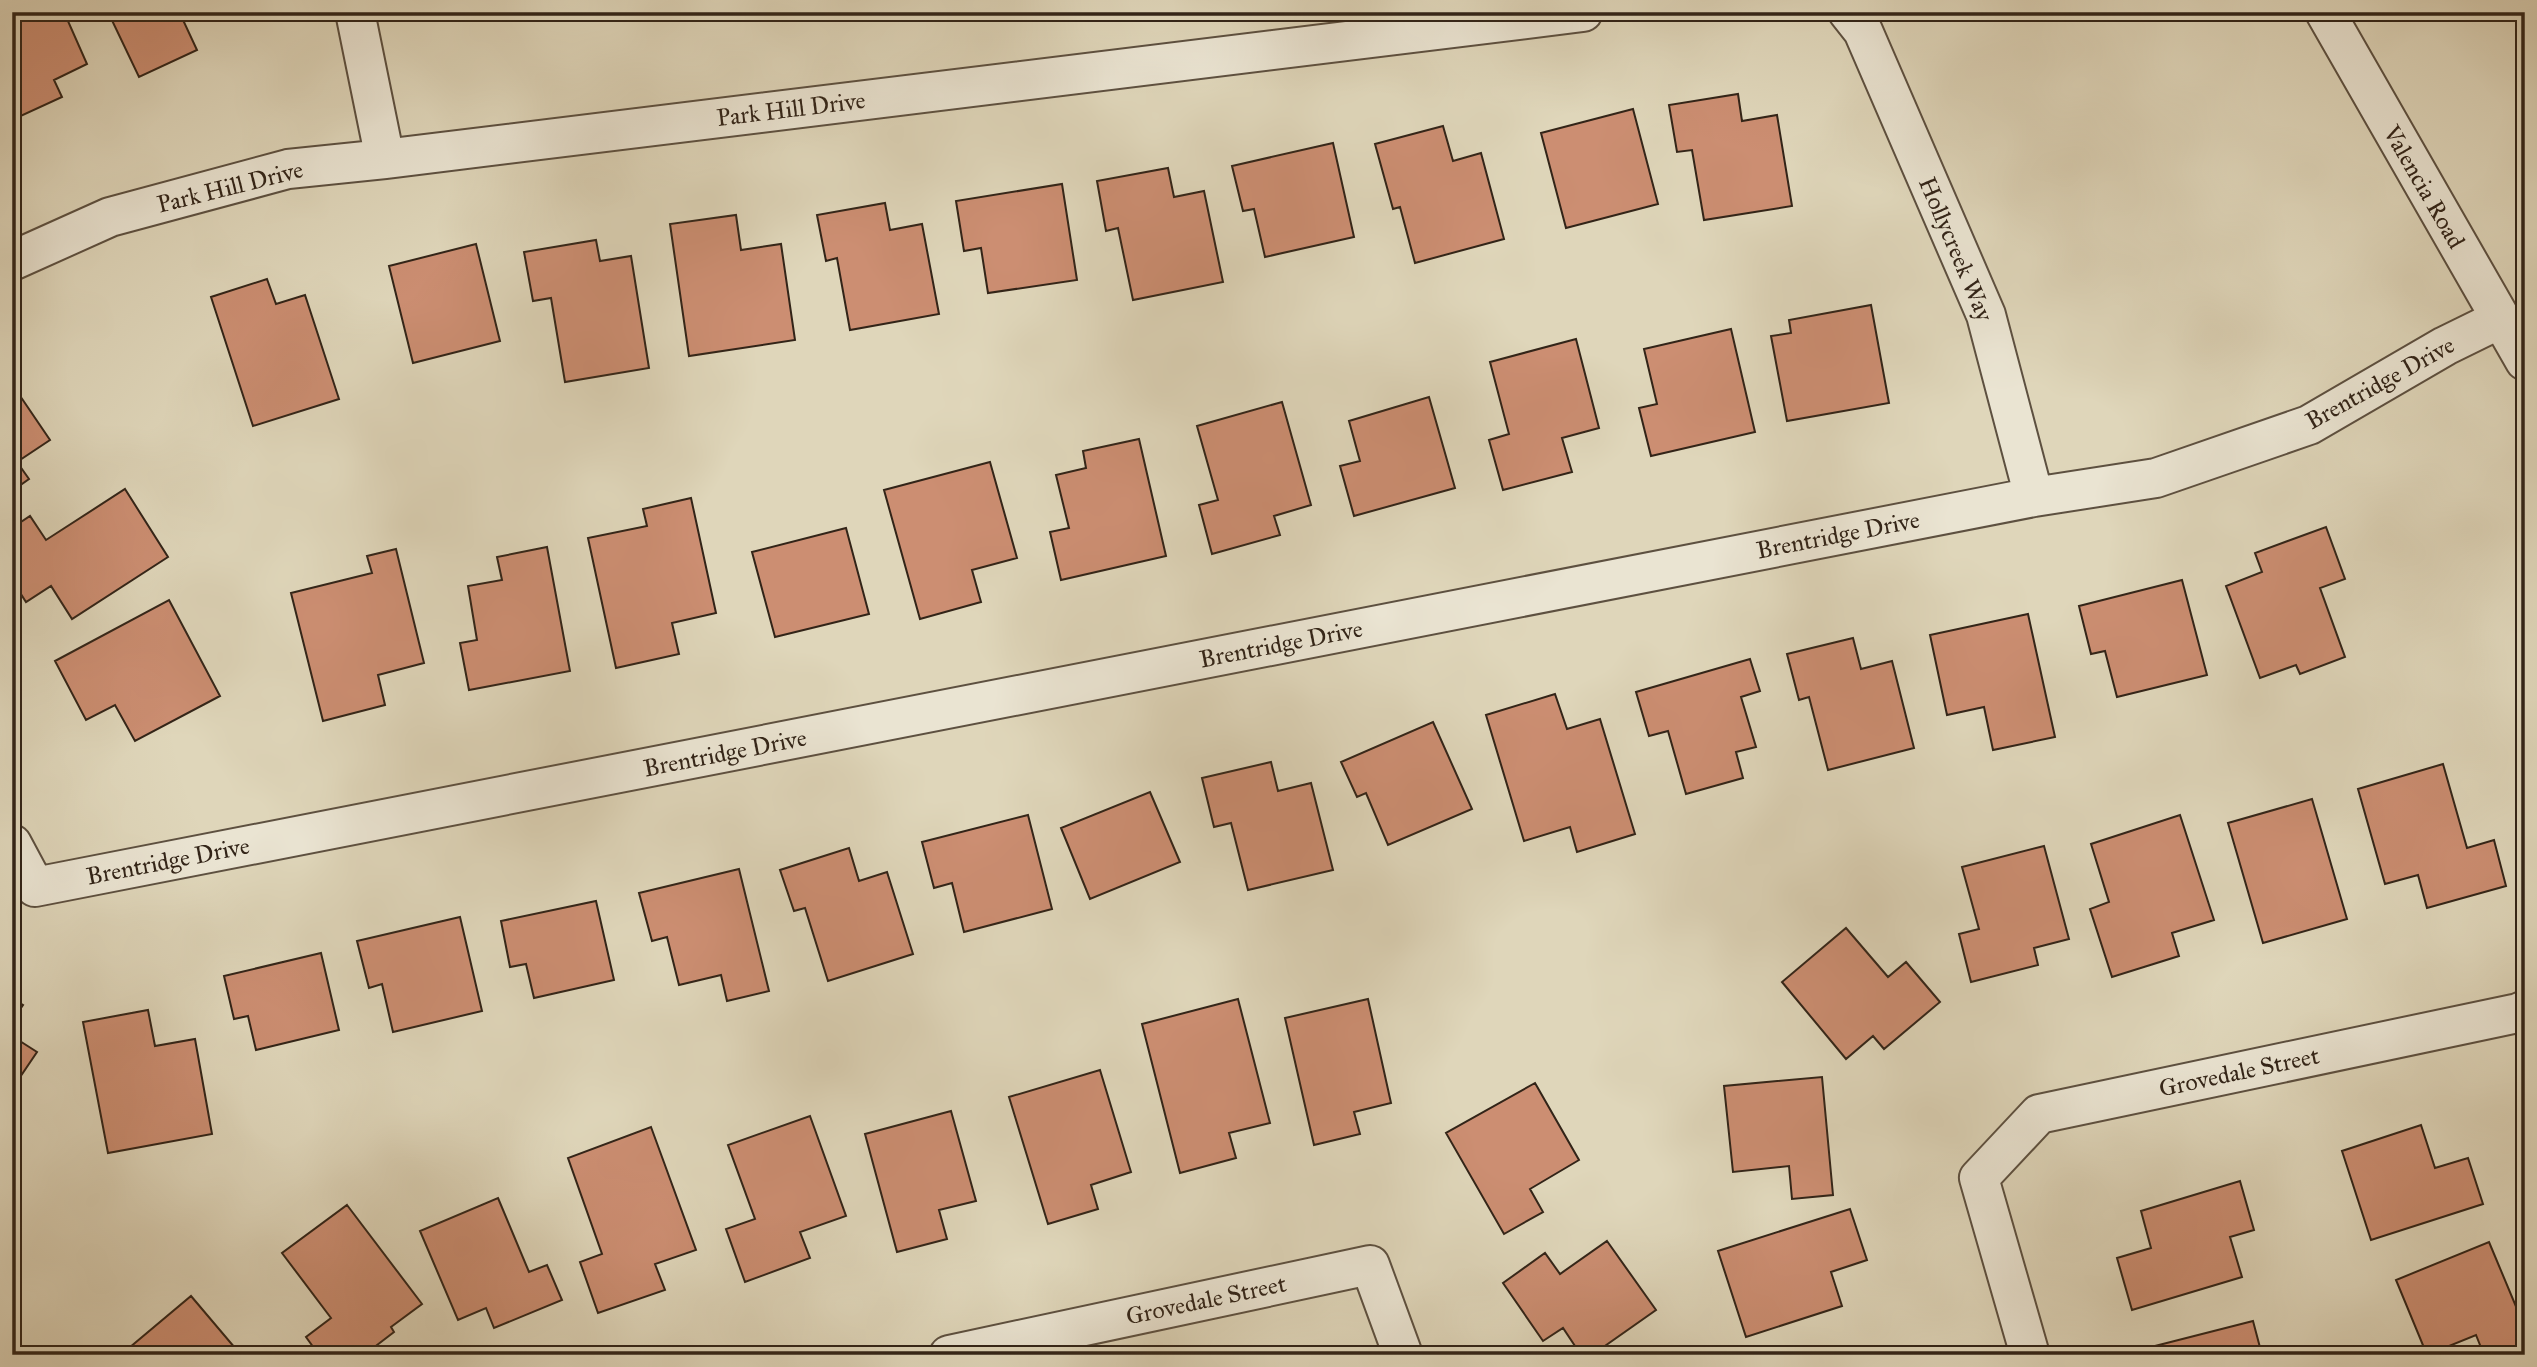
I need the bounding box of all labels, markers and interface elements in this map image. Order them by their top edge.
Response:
street label: Park Hill Drive [715,85,867,133]
street label: Valencia Road [2376,119,2471,254]
street label: Park Hill Drive [154,154,306,220]
street label: Hollycreek Way [1912,172,2000,327]
street label: Brentridge Drive [2300,330,2460,436]
street label: Brentridge Drive [1754,504,1922,566]
street label: Brentridge Drive [1197,613,1365,675]
street label: Brentridge Drive [641,722,809,784]
street label: Brentridge Drive [84,830,252,892]
street label: Grovedale Street [2156,1040,2322,1104]
street label: Grovedale Street [1123,1268,1289,1332]

